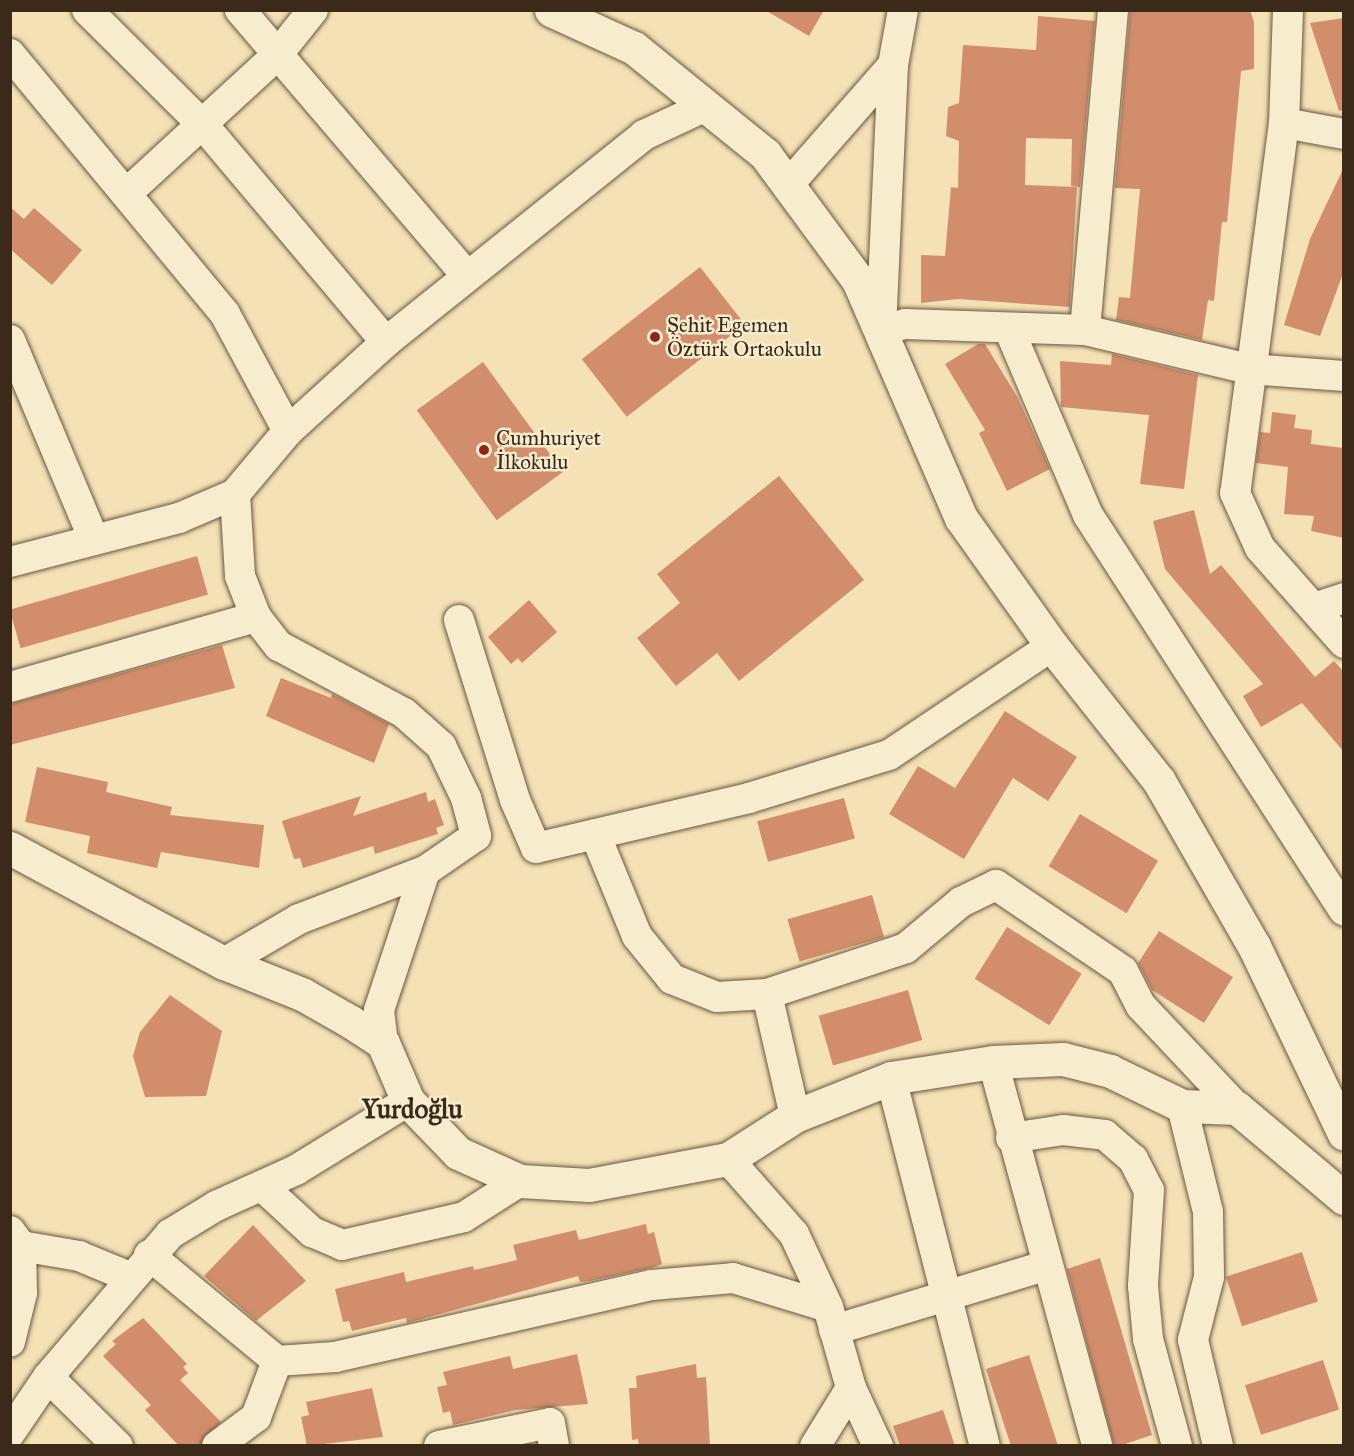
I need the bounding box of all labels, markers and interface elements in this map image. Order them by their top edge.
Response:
place label: Şehit Egemen Öztürk Ortaokulu [667,312,822,362]
marker: Şehit Egemen Öztürk Ortaokulu [648,330,662,344]
place label: Cumhuriyet İlkokulu [496,425,601,475]
marker: Cumhuriyet İlkokulu [477,443,491,457]
district label: Yurdoğlu [361,1093,463,1125]

